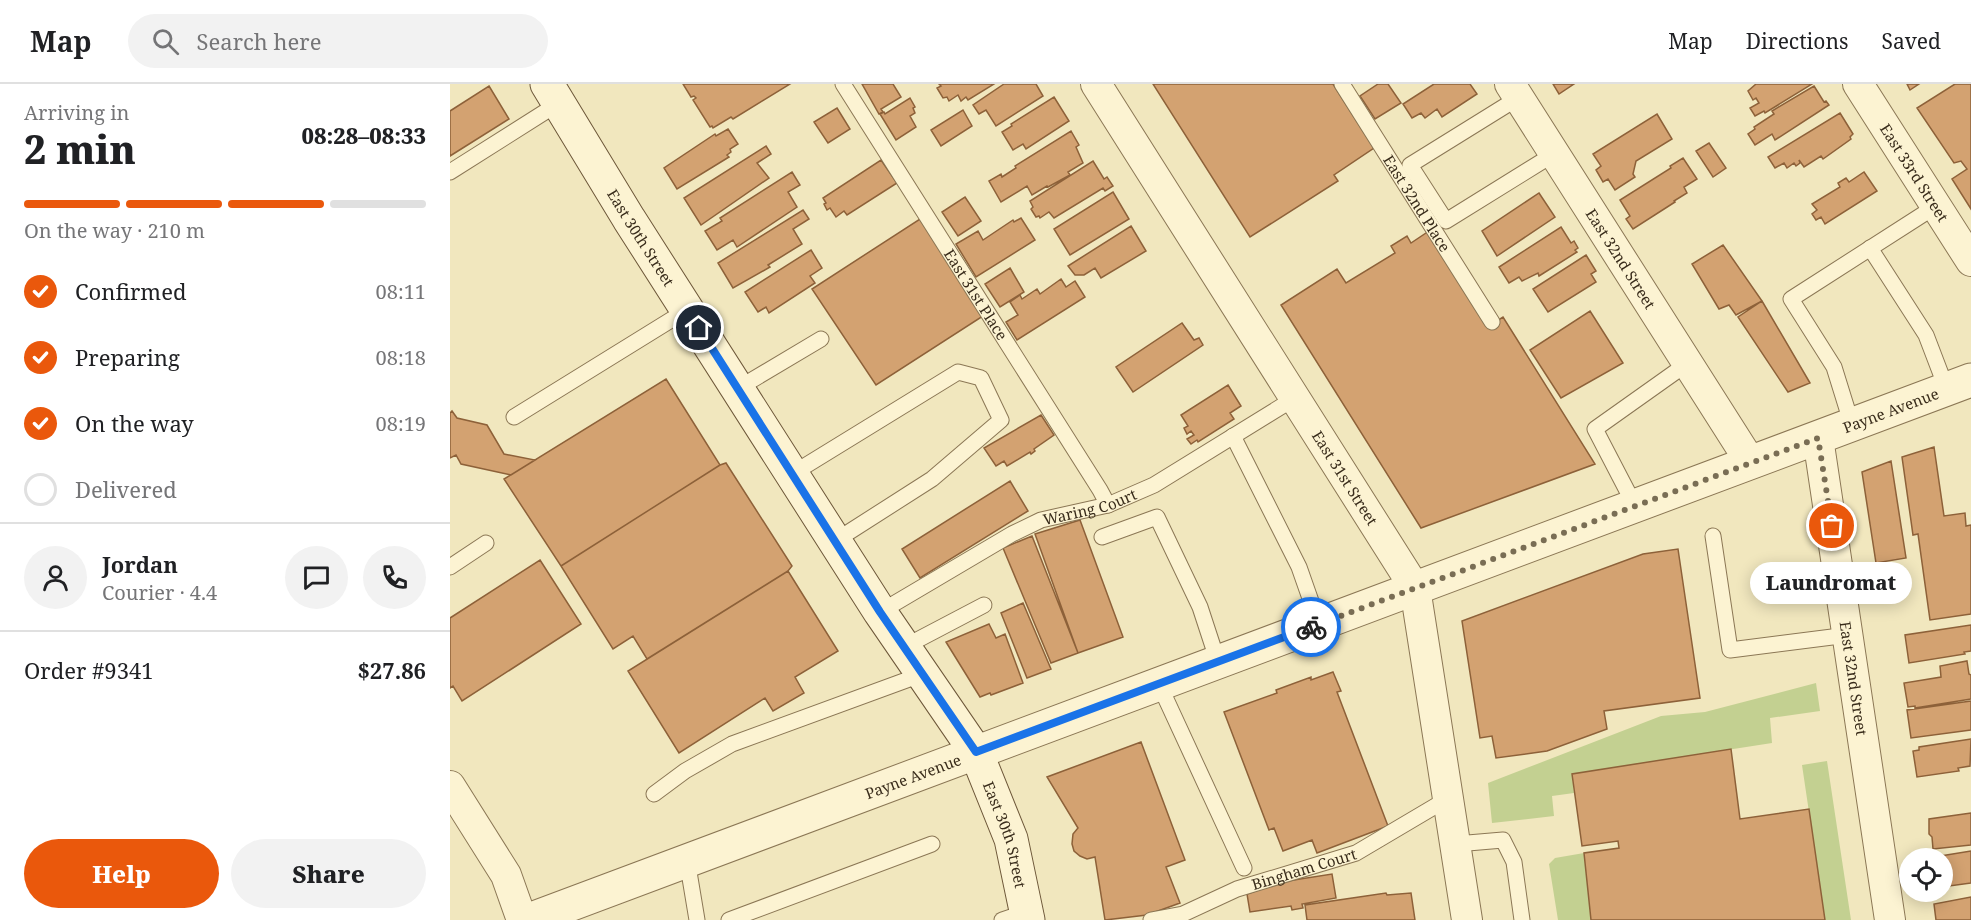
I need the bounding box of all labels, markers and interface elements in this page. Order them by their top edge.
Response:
search box [128,14,548,68]
text: Map [30,22,92,60]
icon: search [149,25,182,58]
text: Search here [197,26,321,56]
text: Map [1668,27,1713,55]
text: Directions [1746,27,1848,55]
text: Saved [1881,27,1941,55]
text: Arriving in [24,99,129,126]
text: 08:28–08:33 [302,120,426,150]
street label: East 33rd Street [1876,120,1953,225]
text: 2 min [24,122,136,175]
street label: East 32nd Place [1379,151,1455,256]
street label: East 30th Street [603,185,679,290]
street label: East 32nd Street [1582,205,1660,313]
text: On the way · 210 m [24,217,205,244]
street label: East 31st Place [940,245,1012,344]
icon: check [24,275,57,308]
text: Confirmed [75,276,186,306]
text: 08:11 [376,278,426,305]
pin [673,302,724,353]
icon: home [682,311,715,344]
icon: check [24,341,57,374]
text: Preparing [75,342,180,372]
text: 08:18 [376,344,426,371]
street label: Payne Avenue [1840,383,1941,437]
icon: check [24,407,57,440]
text: On the way [75,408,194,438]
text: 08:19 [376,410,426,437]
street label: East 31st Street [1308,427,1383,529]
text: Delivered [75,474,177,504]
street label: Waring Court [1041,484,1140,529]
pin [1806,500,1857,551]
icon: bag [1815,509,1848,542]
button: person [24,546,87,609]
button: chat [285,546,348,609]
button: phone [363,546,426,609]
text: Jordan [102,549,178,579]
callout: Laundromat [1751,562,1913,604]
text: Laundromat [1766,569,1896,596]
text: Courier · 4.4 [102,579,217,606]
courier [1281,597,1341,657]
icon: bike [1295,611,1328,644]
street label: East 32nd Street [1835,620,1872,737]
text: Order #9341 [24,655,154,685]
text: $27.86 [357,655,426,685]
street label: Payne Avenue [862,749,964,803]
street label: East 30th Street [979,778,1031,890]
button: Help [24,839,219,908]
button: Share [231,839,426,908]
street label: Bingham Court [1249,844,1359,894]
map controls [1899,848,1953,902]
button: locate [1899,848,1953,902]

